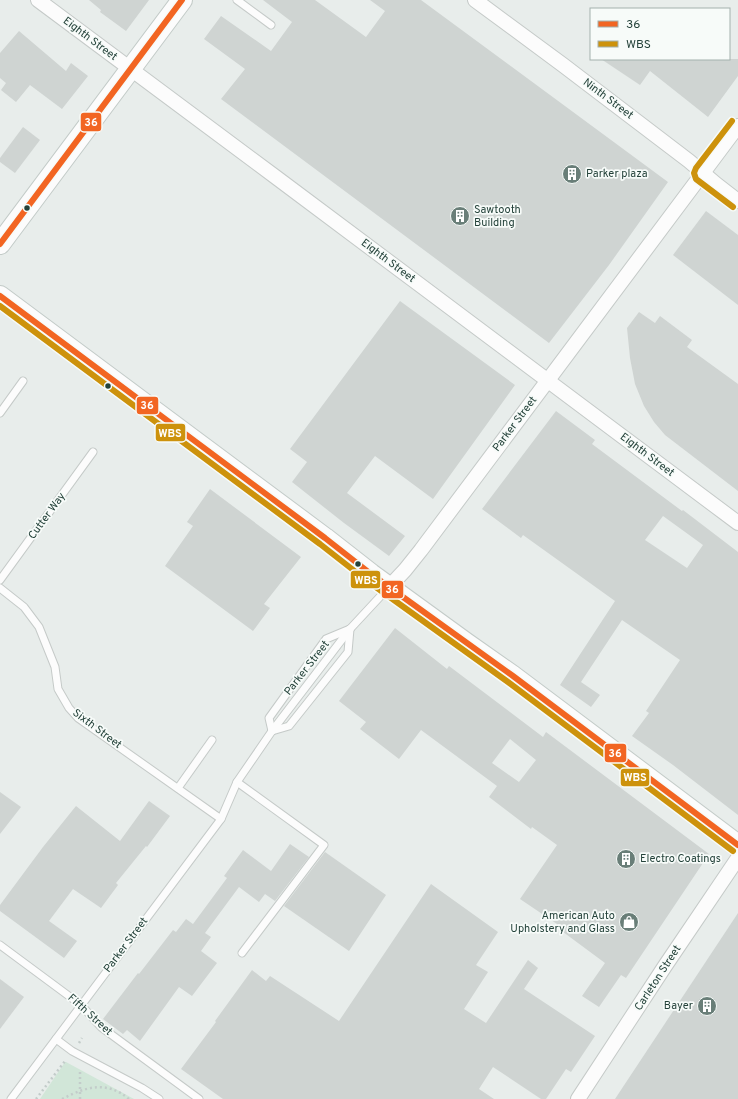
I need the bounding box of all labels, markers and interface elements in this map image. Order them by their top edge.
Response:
legend [590,8,730,60]
street label: Eighth Street [60,14,120,64]
text: 36 [626,17,640,33]
text: WBS [626,37,651,53]
street label: Ninth Street [580,75,636,123]
line badge: 36 [80,112,102,132]
text: 36 [84,116,98,130]
building icon: Parker plaza [561,163,583,185]
place label: Parker plaza [586,167,648,181]
unlabelled marker [22,203,32,213]
place label: Sawtooth Building [474,203,521,230]
building icon: Sawtooth Building [449,205,471,227]
street label: Eighth Street [358,236,418,286]
unlabelled marker [103,381,113,391]
street label: Parker Street [490,394,540,454]
line badge: 36 [136,396,159,415]
text: 36 [140,399,154,413]
line badge: WBS [155,423,186,442]
text: WBS [158,427,182,441]
street label: Eighth Street [617,430,677,480]
street label: Cutter Way [25,490,69,542]
unlabelled marker [353,559,363,569]
line badge: WBS [350,570,381,589]
text: WBS [354,574,378,588]
line badge: 36 [381,580,404,599]
text: 36 [385,583,399,597]
street label: Parker Street [281,638,333,698]
street label: Sixth Street [70,706,124,752]
line badge: 36 [604,743,627,763]
text: 36 [608,747,622,761]
line badge: WBS [620,768,650,787]
text: WBS [623,771,647,785]
building icon: Electro Coatings [615,848,637,870]
place label: Electro Coatings [640,852,721,866]
place label: American Auto Upholstery and Glass [510,909,615,936]
shop icon: American Auto Upholstery and Glass [618,911,640,933]
street label: Parker Street [101,915,151,975]
street label: Carleton Street [632,943,684,1013]
street label: Fifth Street [65,991,115,1039]
building icon: Bayer [696,995,718,1017]
place label: Bayer [664,999,694,1013]

